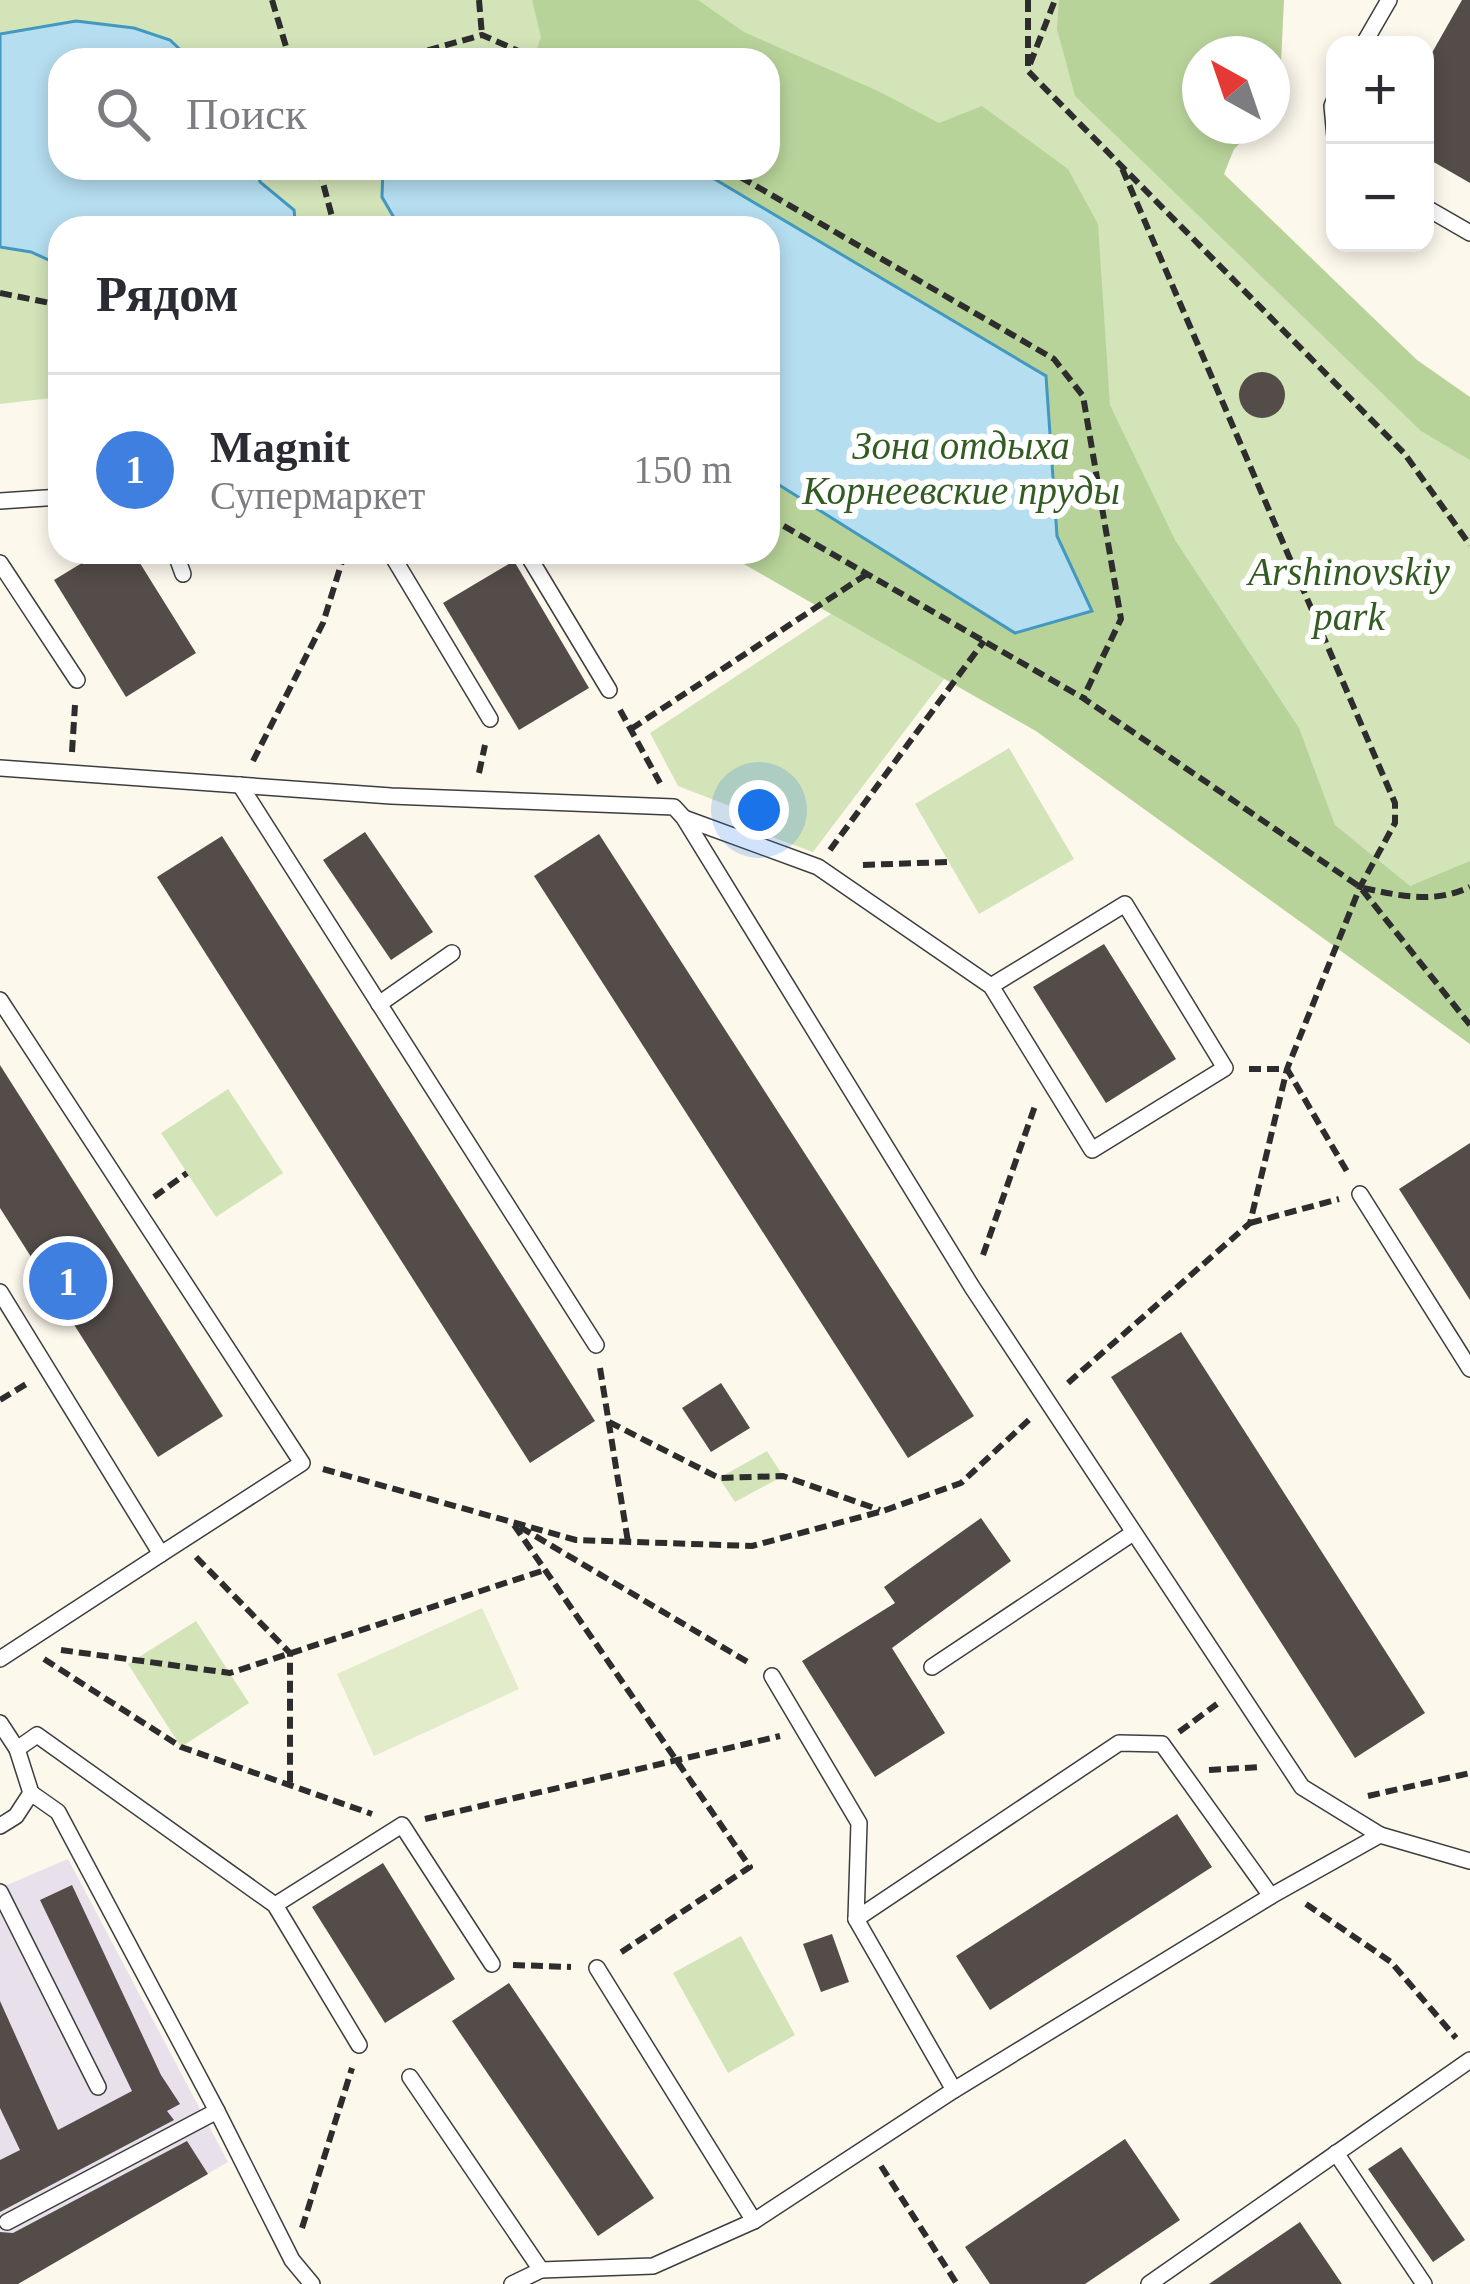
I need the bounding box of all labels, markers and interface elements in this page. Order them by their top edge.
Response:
north arrow [1182,36,1290,144]
map controls [1326,36,1434,252]
button: + [1326,36,1434,144]
search box [48,48,780,180]
icon: search [90,81,156,147]
text: Поиск [186,89,307,139]
button: − [1326,144,1434,252]
text: Рядом [96,266,239,322]
text: Magnit [210,422,350,472]
park label: Зона отдыха Корнеевские пруды [801,424,1120,513]
text: 1 [125,448,145,491]
text: 150 m [633,448,732,491]
text: Супермаркет [210,474,425,517]
park label: Arshinovskiy park [1245,550,1450,639]
your location [729,780,789,840]
pin: 1 [29,1236,107,1326]

